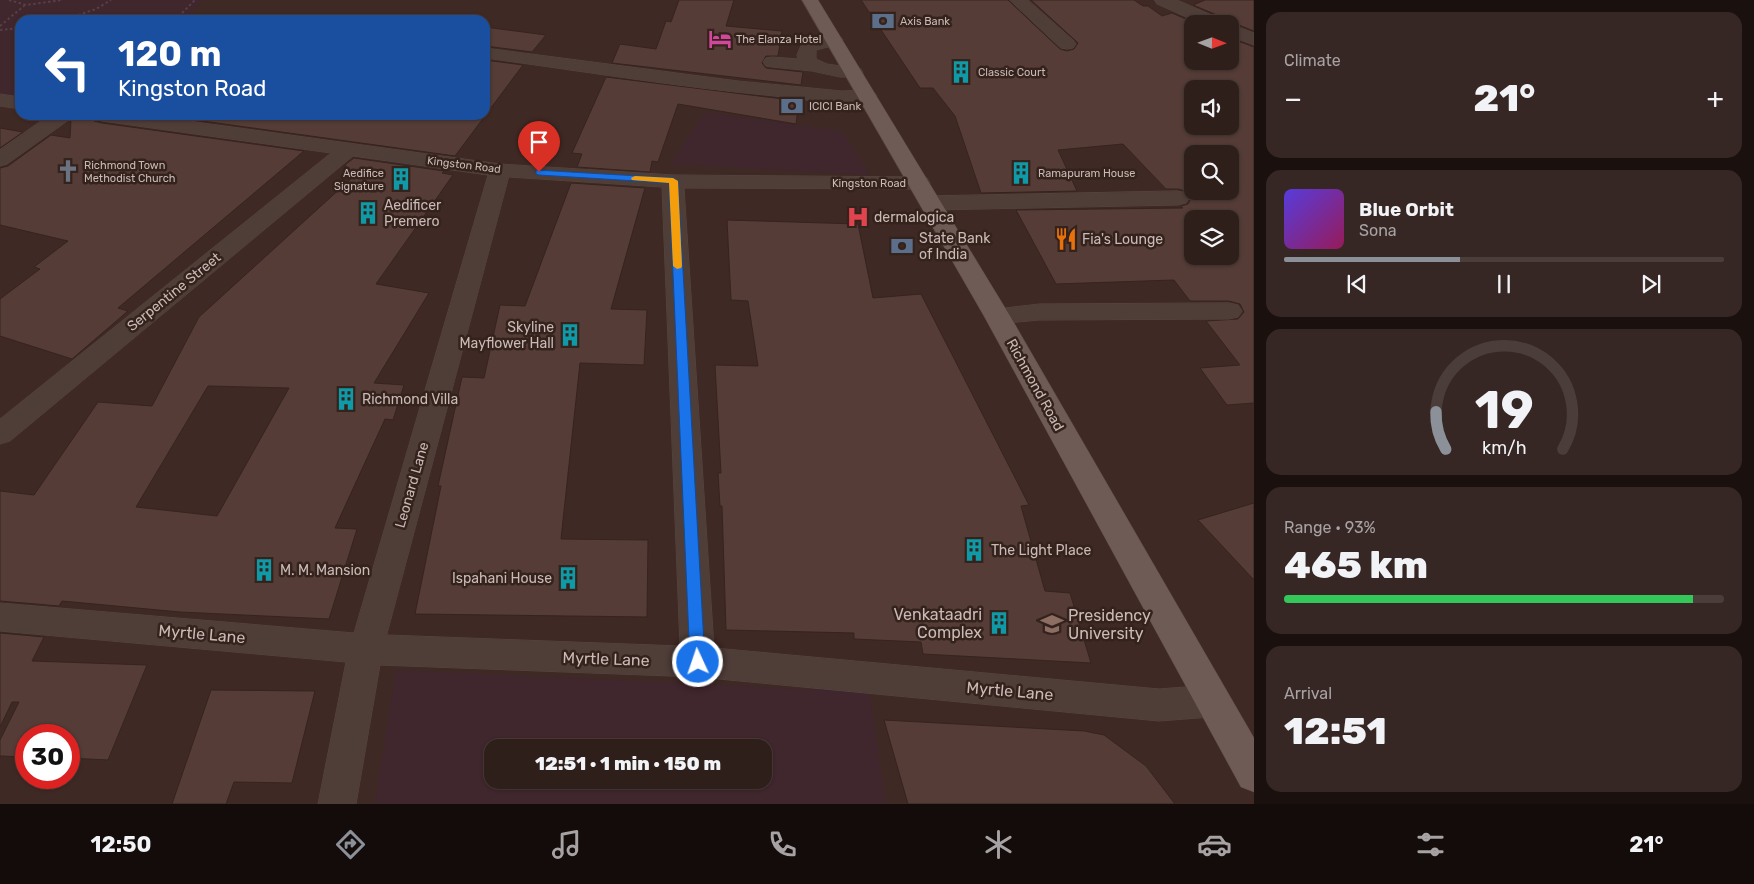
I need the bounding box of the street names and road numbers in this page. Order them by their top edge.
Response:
street label: Kingston Road [426,154,502,176]
street label: Kingston Road [832,177,906,190]
street label: Serpentine Street [124,249,225,335]
street label: Richmond Road [1003,336,1067,434]
street label: Leonard Lane [392,440,432,530]
street label: Myrtle Lane [158,621,246,647]
street label: Myrtle Lane [562,648,650,670]
street label: Myrtle Lane [966,678,1054,704]

